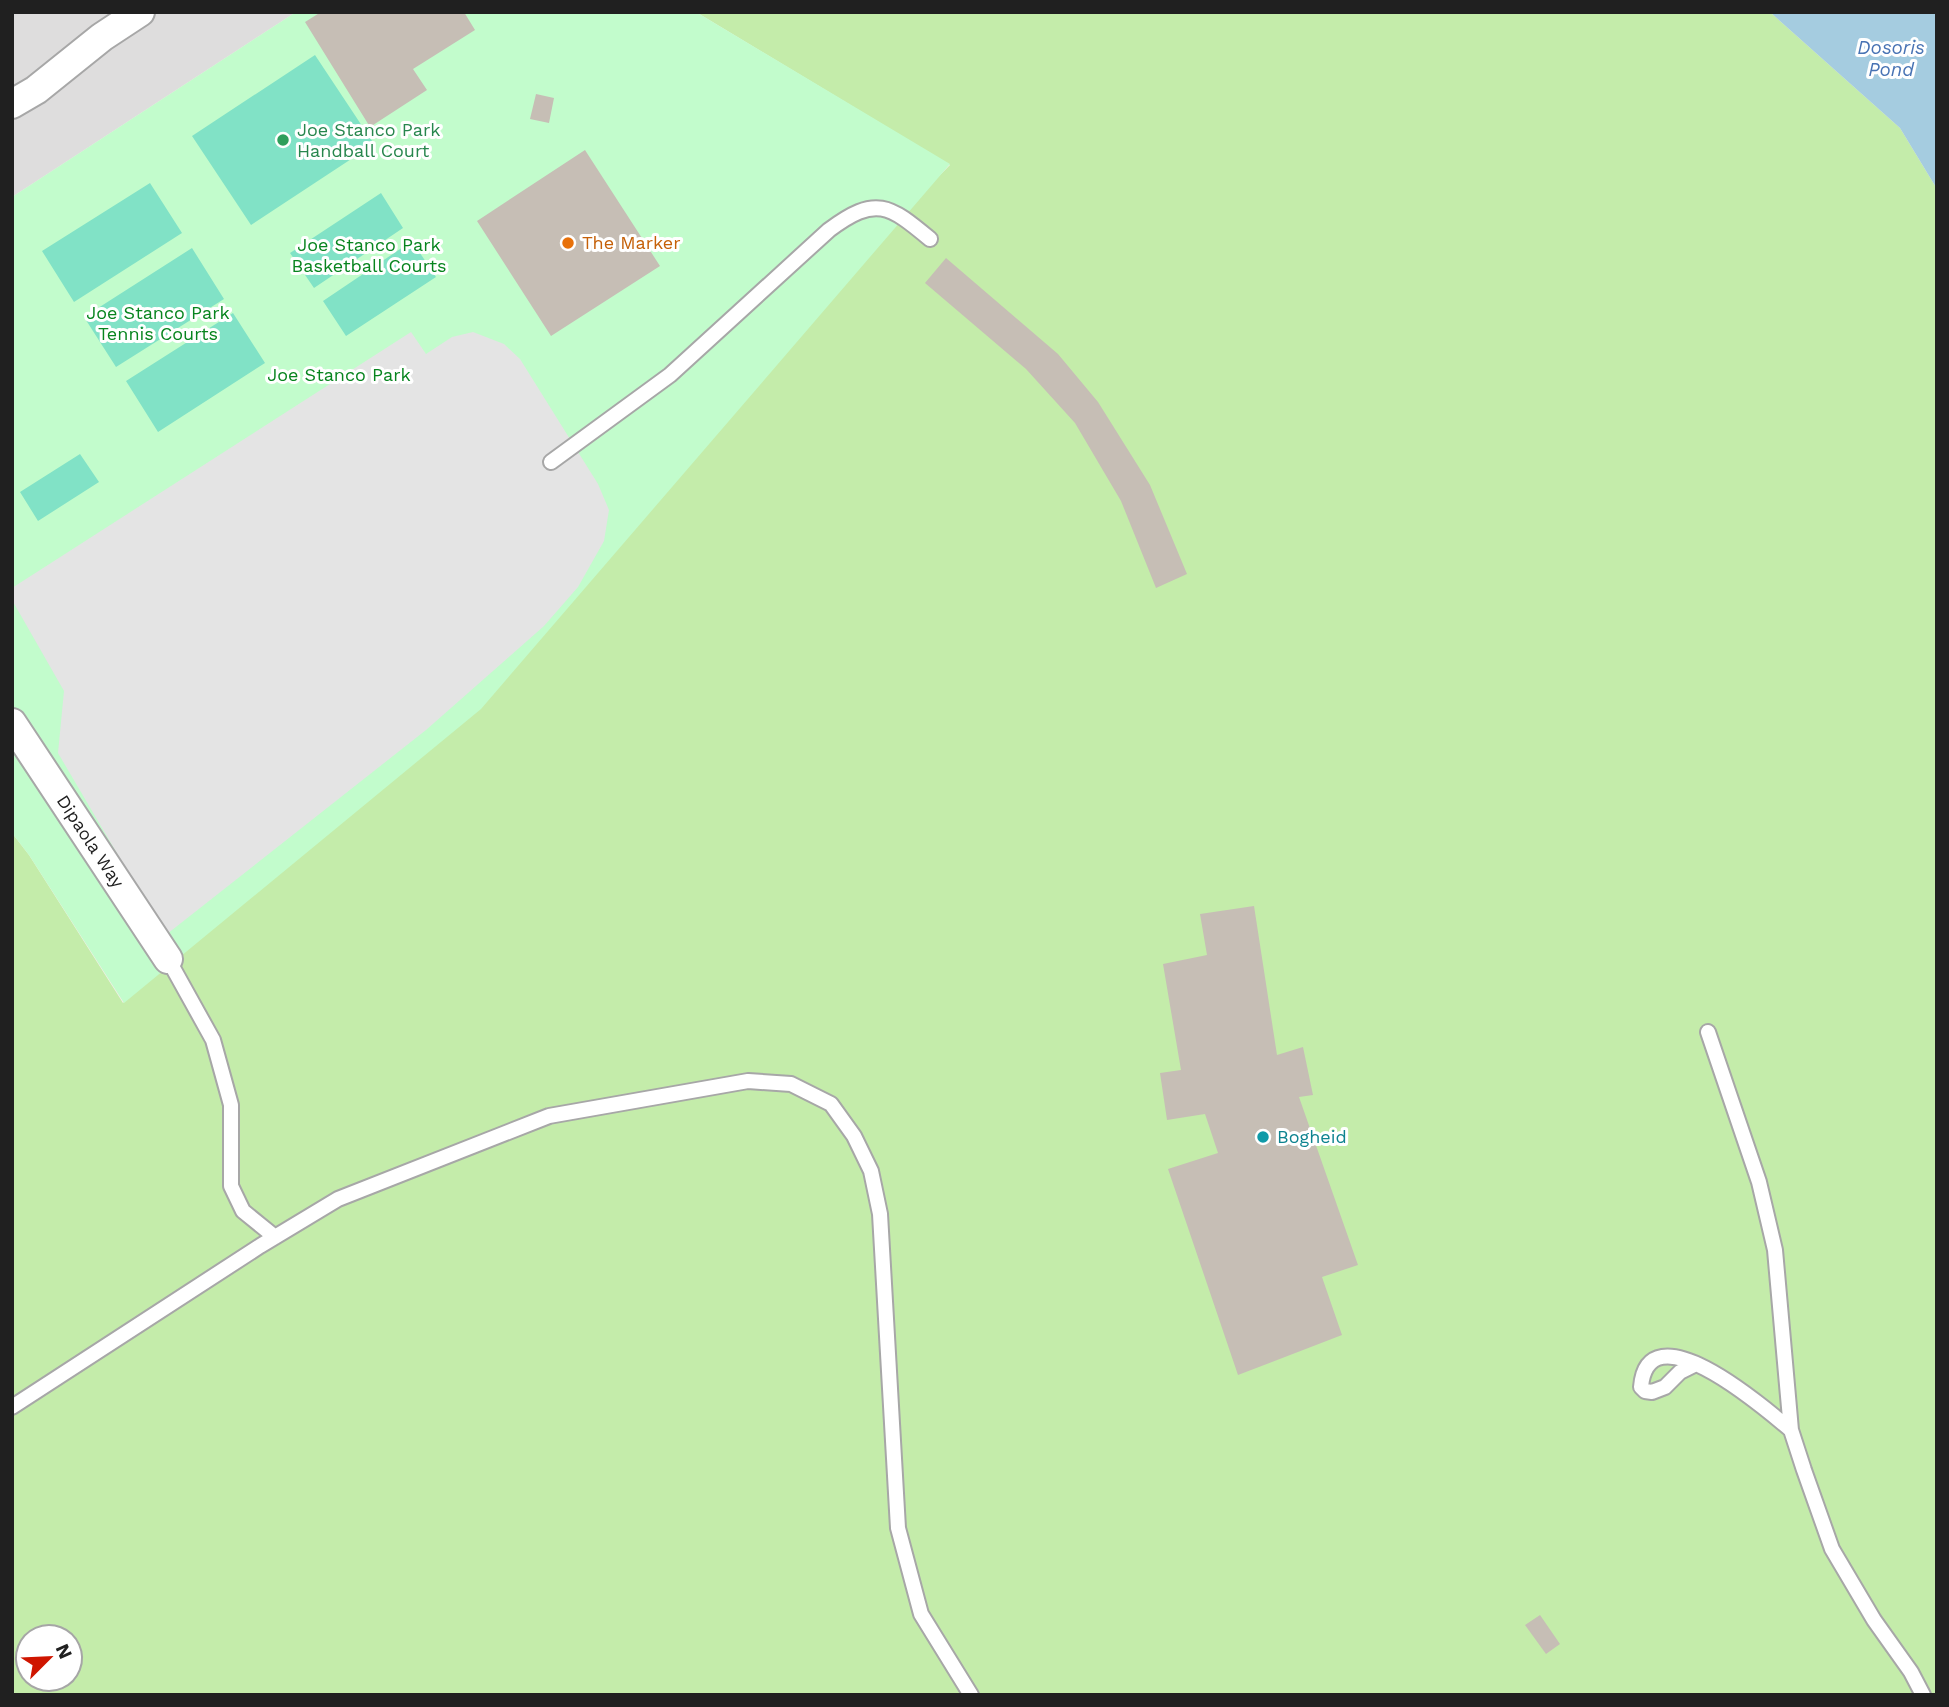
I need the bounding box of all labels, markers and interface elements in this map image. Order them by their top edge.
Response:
water label: Dosoris Pond [1857,36,1925,81]
place label: Joe Stanco Park Handball Court [297,119,441,161]
marker: Joe Stanco Park Handball Court [275,132,291,148]
place label: The Marker [582,232,681,253]
park label: Joe Stanco Park Basketball Courts [291,234,447,276]
marker: The Marker [560,235,576,251]
park label: Joe Stanco Park Tennis Courts [86,302,230,344]
park label: Joe Stanco Park [267,364,411,385]
street label: Dipaola Way [53,791,129,892]
place label: Bogheid [1277,1126,1347,1147]
marker: Bogheid [1255,1129,1271,1145]
north arrow [14,1623,84,1693]
text: N [51,1640,77,1662]

